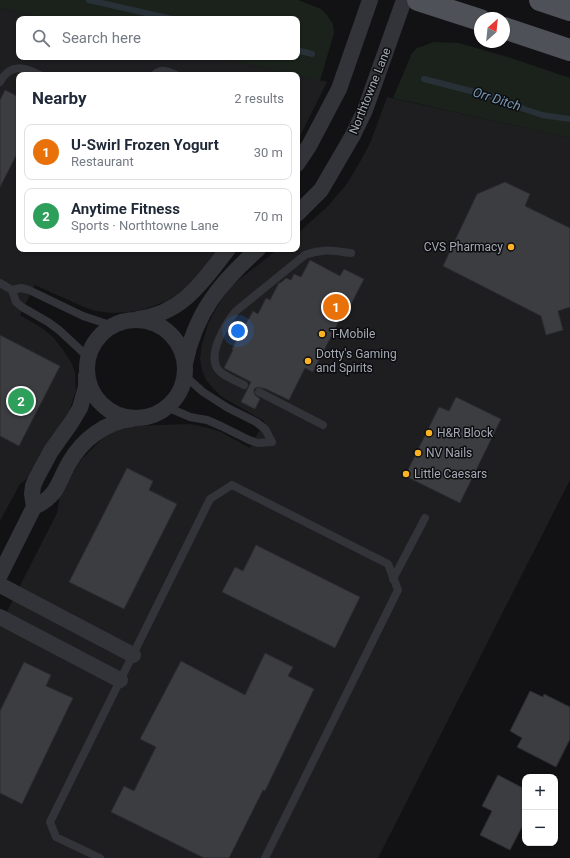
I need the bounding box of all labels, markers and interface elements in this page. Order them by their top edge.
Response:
north arrow [474,12,510,48]
search box [16,16,300,60]
icon: search [30,27,52,49]
text: Search here [62,29,141,47]
street label: Northtowne Lane [346,46,394,136]
water label: Orr Ditch [471,84,523,114]
text: Nearby [32,88,87,108]
text: 2 results [234,91,284,106]
text: U-Swirl Frozen Yogurt [71,136,219,154]
text: 1 [42,145,50,160]
text: 30 m [254,145,283,160]
text: Restaurant [71,154,134,169]
text: Anytime Fitness [71,200,180,218]
text: 2 [42,209,50,224]
text: 70 m [254,209,283,224]
text: Sports · Northtowne Lane [71,218,219,233]
place label: CVS Pharmacy [424,240,503,254]
marker: CVS Pharmacy [506,242,516,252]
pin: 1 [323,292,349,322]
your location [228,321,248,341]
place label: T-Mobile [330,327,375,341]
marker: T-Mobile [317,329,327,339]
place label: Dotty's Gaming and Spirits [316,347,397,375]
marker: Dotty's Gaming and Spirits [303,356,313,366]
pin: 2 [8,386,34,416]
place label: H&R Block [437,426,494,440]
marker: H&R Block [424,428,434,438]
place label: NV Nails [426,446,472,460]
marker: NV Nails [413,448,423,458]
place label: Little Caesars [414,467,487,481]
marker: Little Caesars [401,469,411,479]
map controls [522,774,558,846]
button: + [522,774,558,810]
button: − [522,810,558,846]

